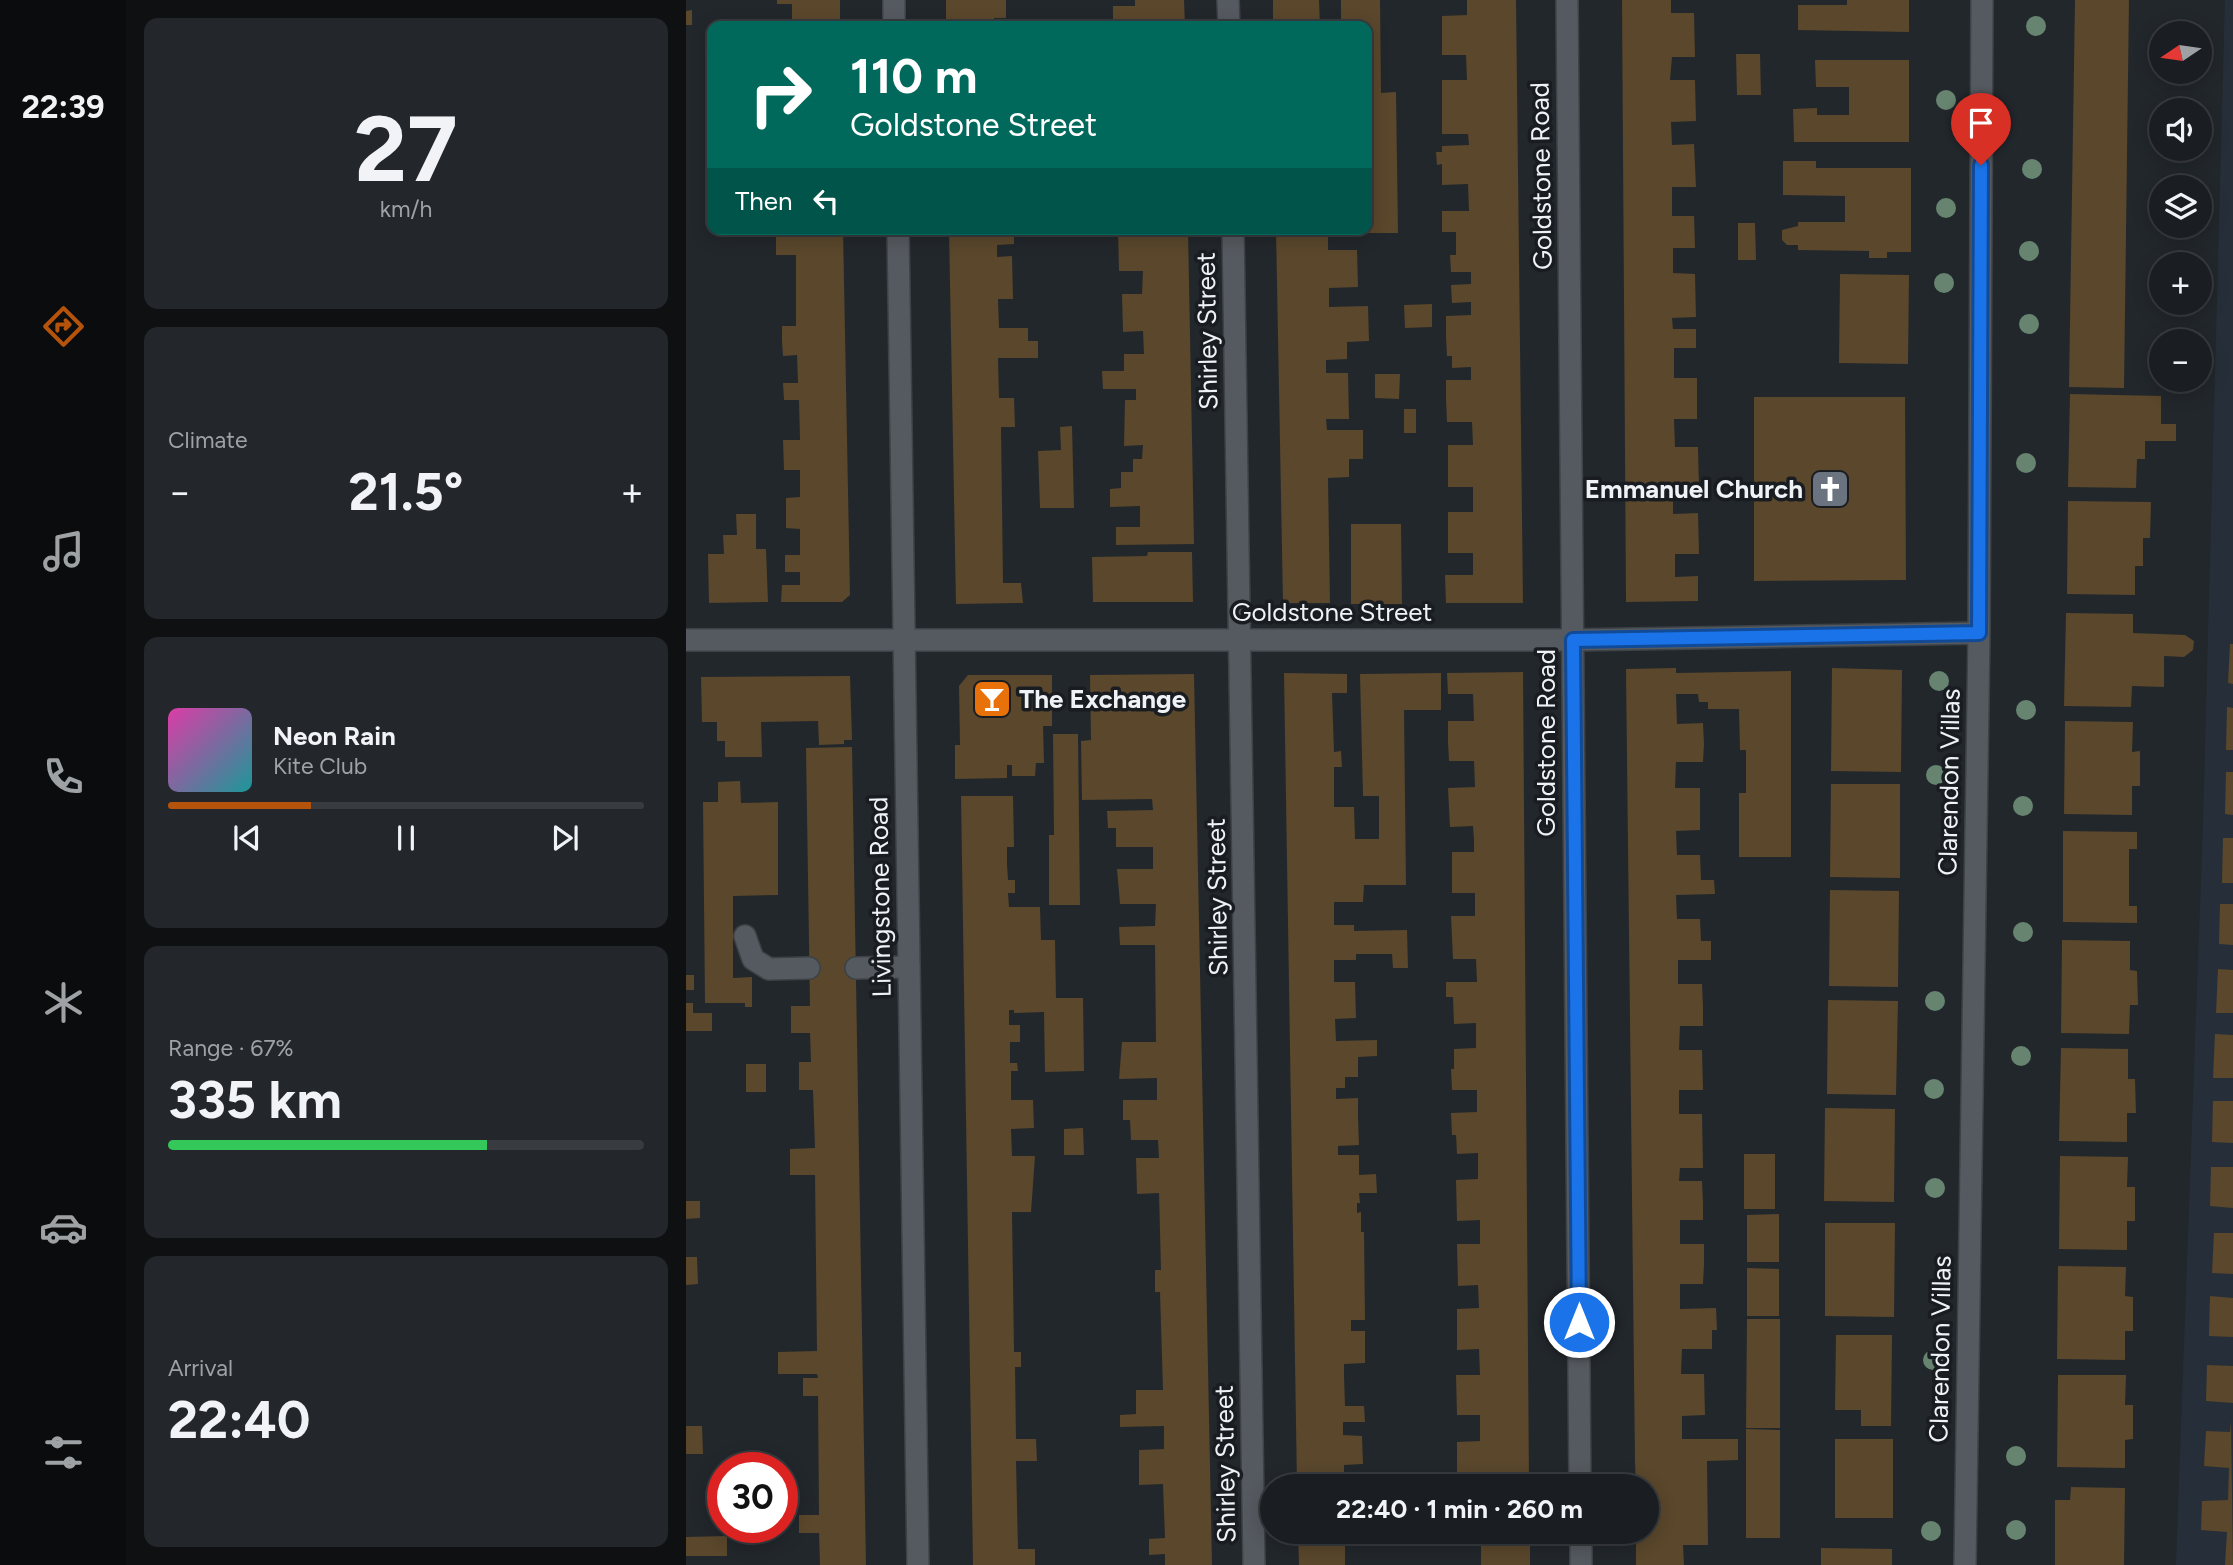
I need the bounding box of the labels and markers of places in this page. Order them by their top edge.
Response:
pin [1951,93,2011,165]
church icon: Emmanuel Church [1809,468,1851,510]
place label: Emmanuel Church [1585,473,1803,505]
bar icon: The Exchange [971,678,1013,720]
place label: The Exchange [1019,683,1186,715]

